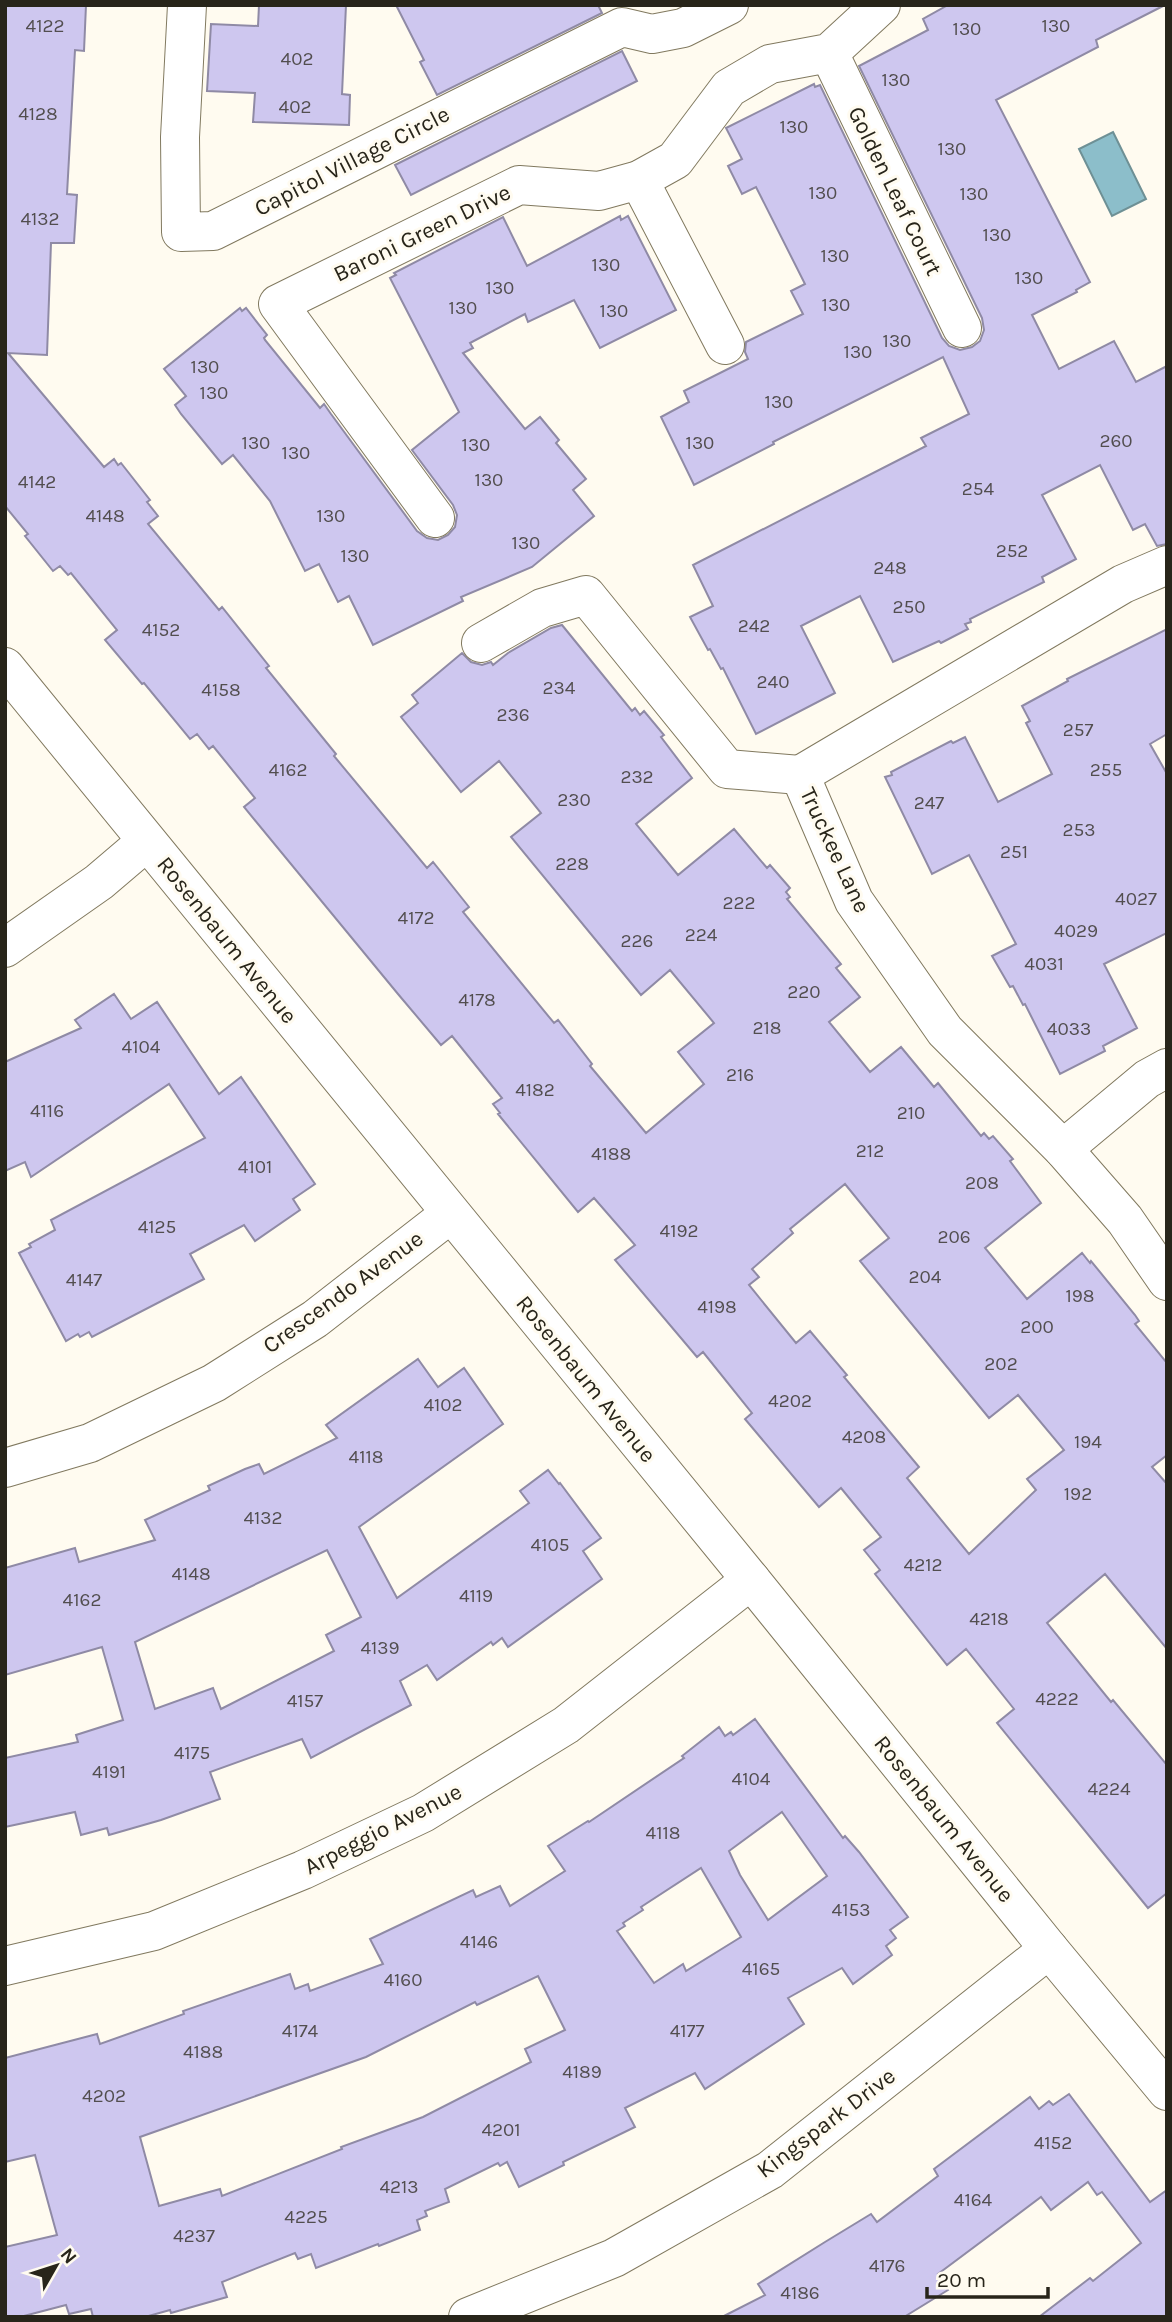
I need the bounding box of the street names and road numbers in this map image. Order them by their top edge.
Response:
street label: Capitol Village Circle [250,100,454,222]
street label: Golden Leaf Court [842,102,948,280]
street label: Baroni Green Drive [329,178,515,288]
street label: Truckee Lane [794,783,876,917]
street label: Rosenbaum Avenue [151,851,303,1029]
street label: Crescendo Avenue [258,1225,428,1359]
street label: Rosenbaum Avenue [510,1290,662,1468]
street label: Rosenbaum Avenue [868,1730,1020,1908]
street label: Arpeggio Avenue [300,1778,466,1880]
street label: Kingspark Drive [751,2062,901,2184]

